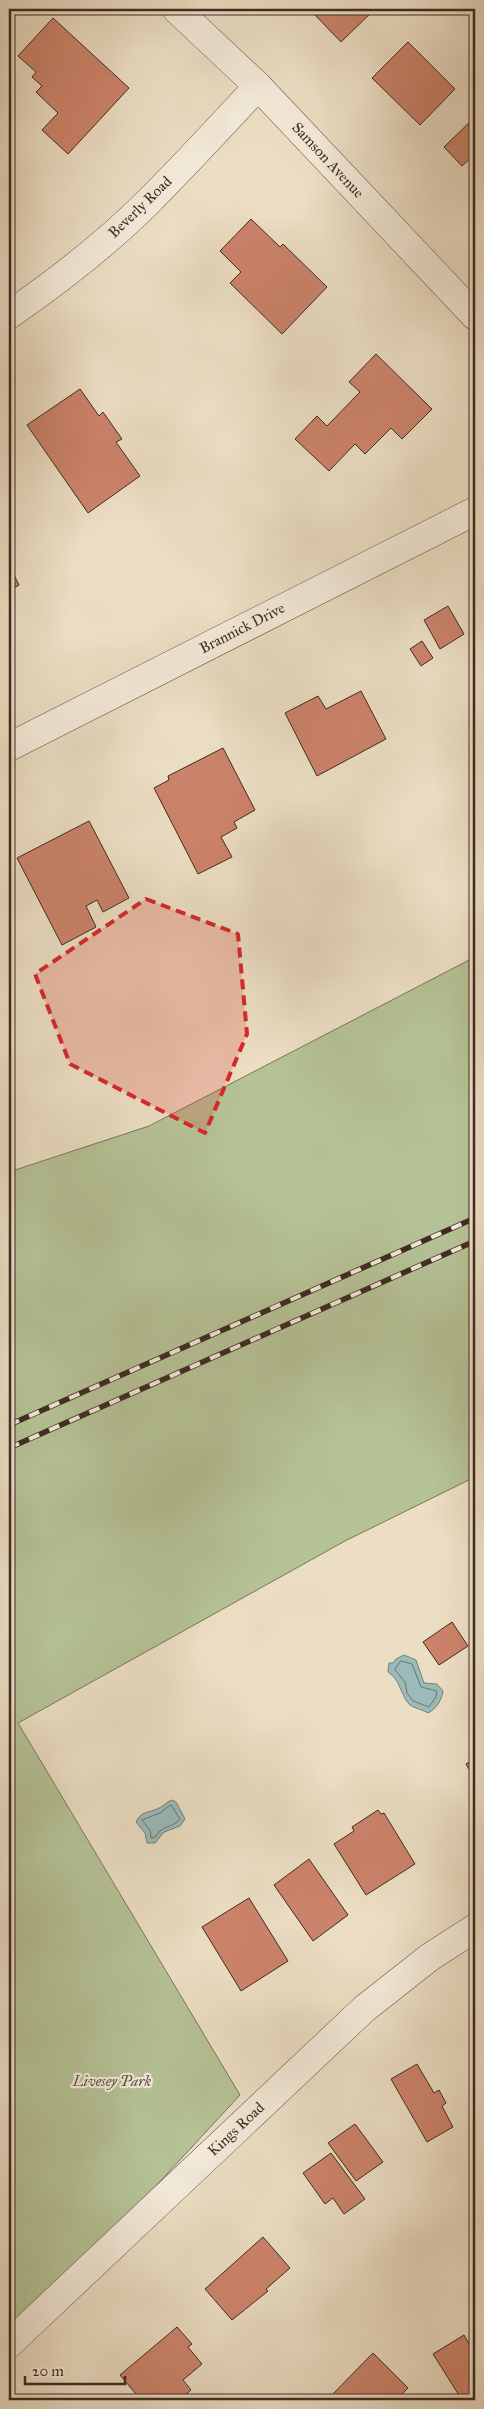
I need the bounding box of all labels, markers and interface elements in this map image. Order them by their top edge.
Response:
street label: Samson Avenue [288,118,368,202]
street label: Beverly Road [105,172,176,242]
street label: Brannick Drive [196,599,288,657]
park label: Livesey Park [72,2072,152,2090]
street label: Kings Road [204,2098,268,2160]
scale bar [25,2354,125,2386]
text: 20 m [32,2362,64,2380]

